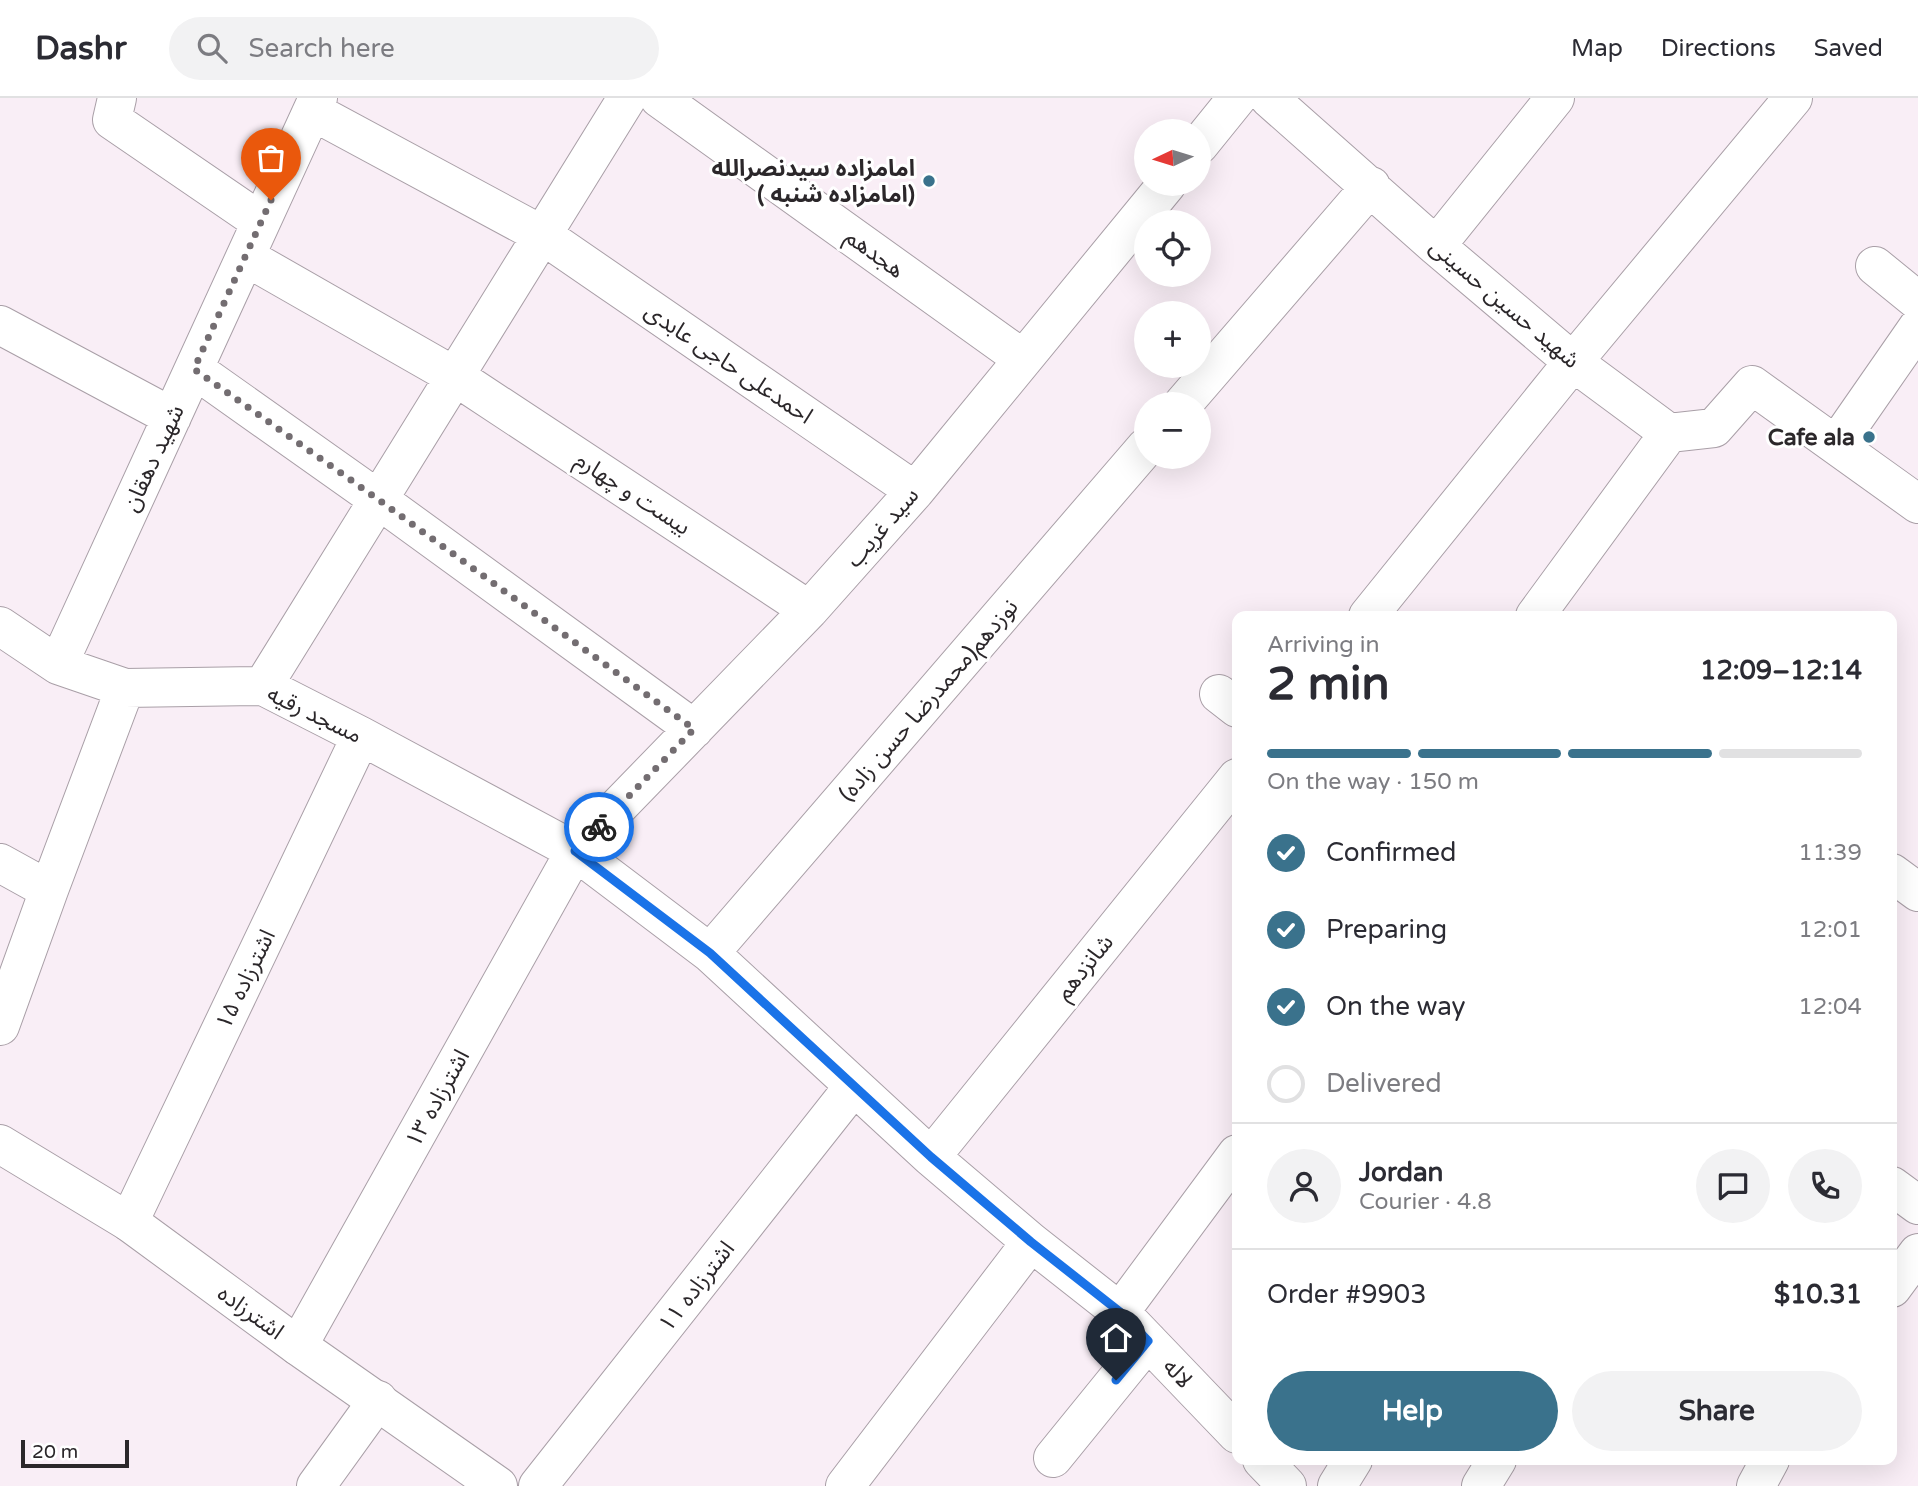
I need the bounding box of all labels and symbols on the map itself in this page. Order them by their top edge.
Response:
north arrow [1134,119,1211,196]
pin [241,128,301,200]
place label: امامزاده سیدنصرالله ( امامزاده شنبه) [712,155,915,209]
marker: امامزاده سیدنصرالله ( امامزاده شنبه) [921,173,937,189]
street label: هجدهم [838,223,909,286]
street label: شهید حسین حسینی [1424,233,1585,375]
street label: احمدعلی حاجی عابدی [639,297,818,430]
street label: شهید دهقان [117,401,191,516]
place label: Cafe ala [1768,424,1855,452]
marker: Cafe ala [1861,429,1877,445]
street label: بیست و چهارم [568,446,696,544]
street label: سید غریب [840,482,925,573]
street label: نوزدهم(محمدرضا حسن زاده) [833,594,1026,809]
street label: مسجد رقیه [262,680,367,750]
courier [564,792,634,862]
street label: اشترزاده ۱۵ [210,925,282,1034]
street label: شانزدهم [1050,929,1121,1007]
street label: اشترزاده ۱۳ [400,1045,476,1152]
street label: اشترزاده ۱۱ [653,1236,741,1337]
street label: اشترزاده [212,1279,289,1346]
pin [1086,1308,1146,1380]
street label: لاله [1157,1353,1198,1394]
scale bar [21,1437,130,1469]

